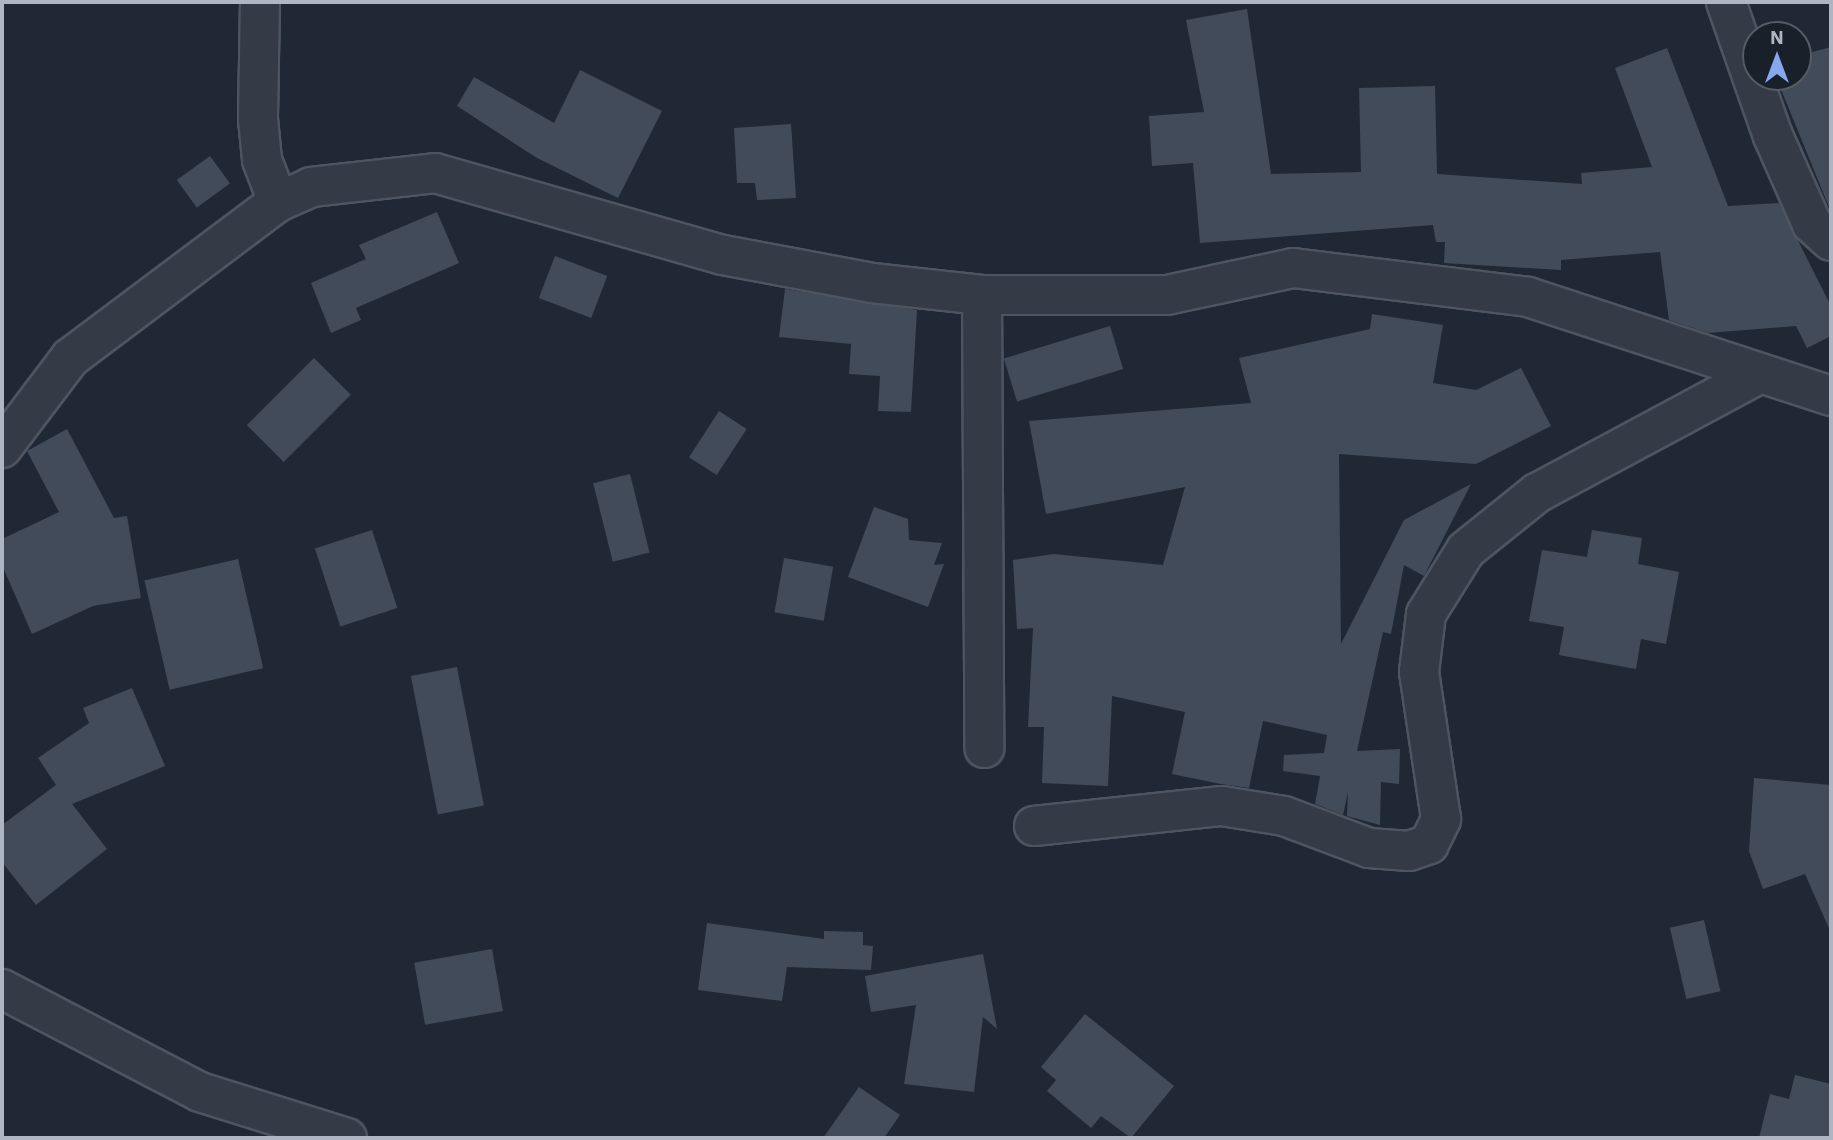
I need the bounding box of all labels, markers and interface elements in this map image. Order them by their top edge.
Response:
north arrow [1742,21,1812,91]
text: N [1770,25,1784,49]

